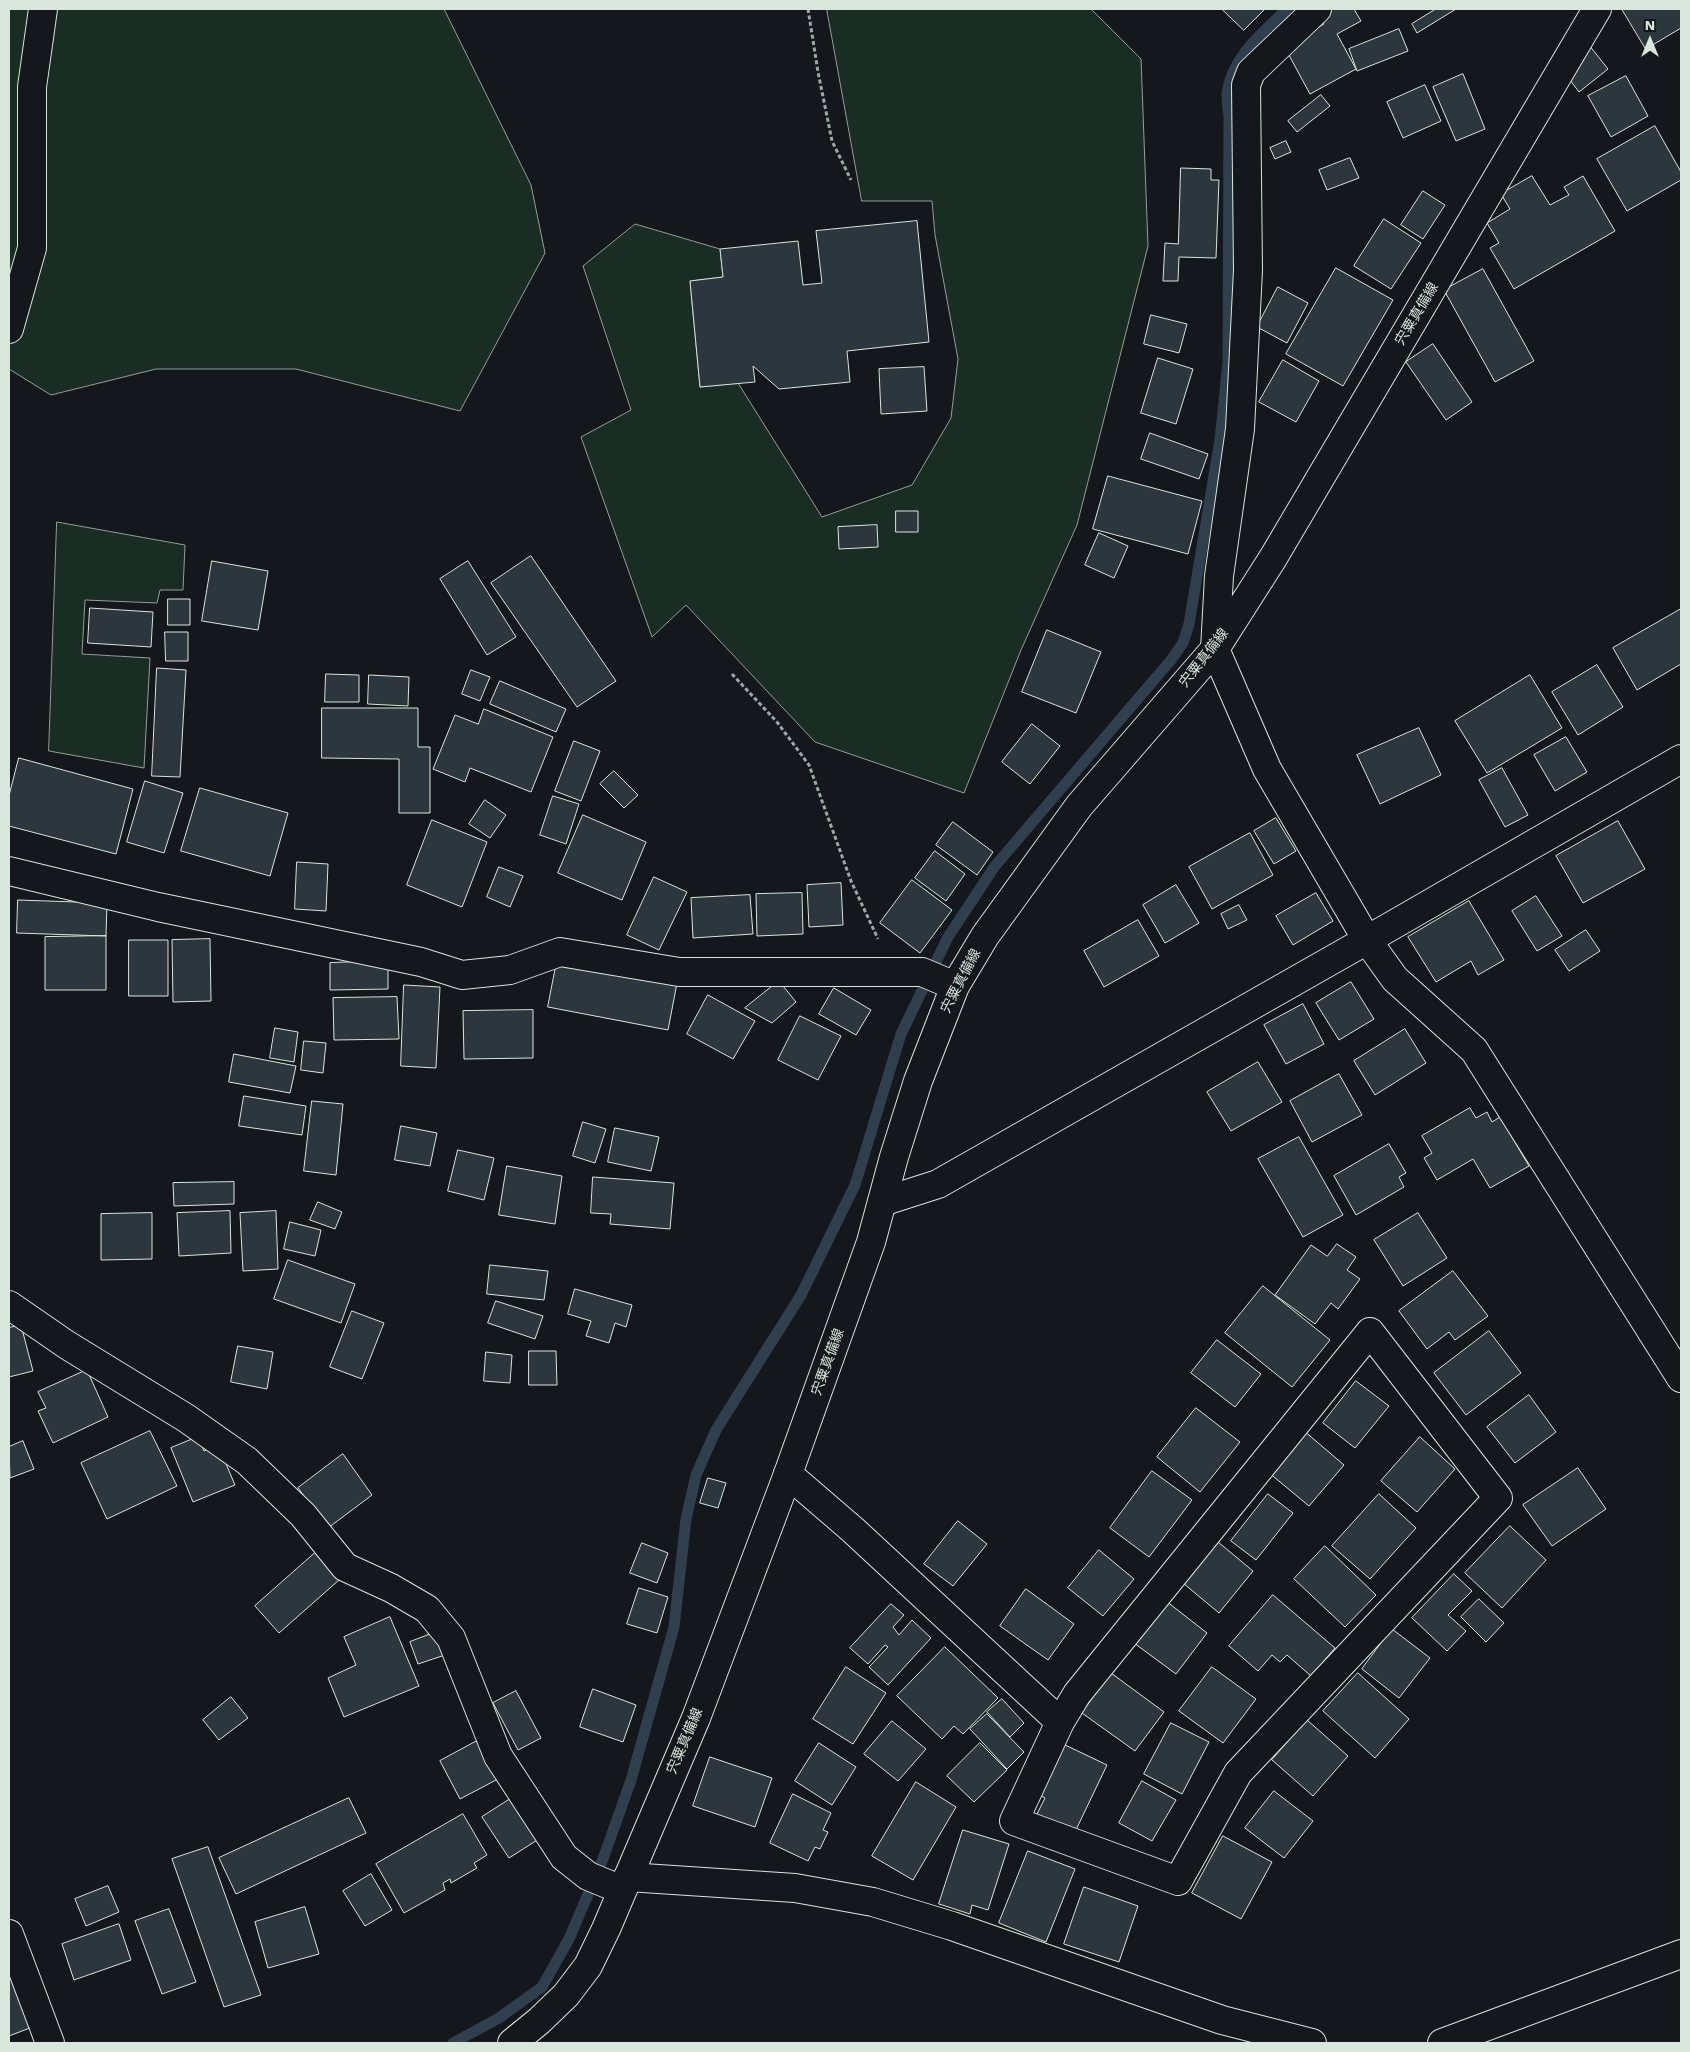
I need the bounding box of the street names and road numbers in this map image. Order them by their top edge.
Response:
street label: 宍粟真備線 [1392,280,1442,348]
street label: 宍粟真備線 [1176,625,1232,691]
street label: 宍粟真備線 [938,946,984,1016]
street label: 宍粟真備線 [808,1326,848,1398]
street label: 宍粟真備線 [664,1706,706,1776]

